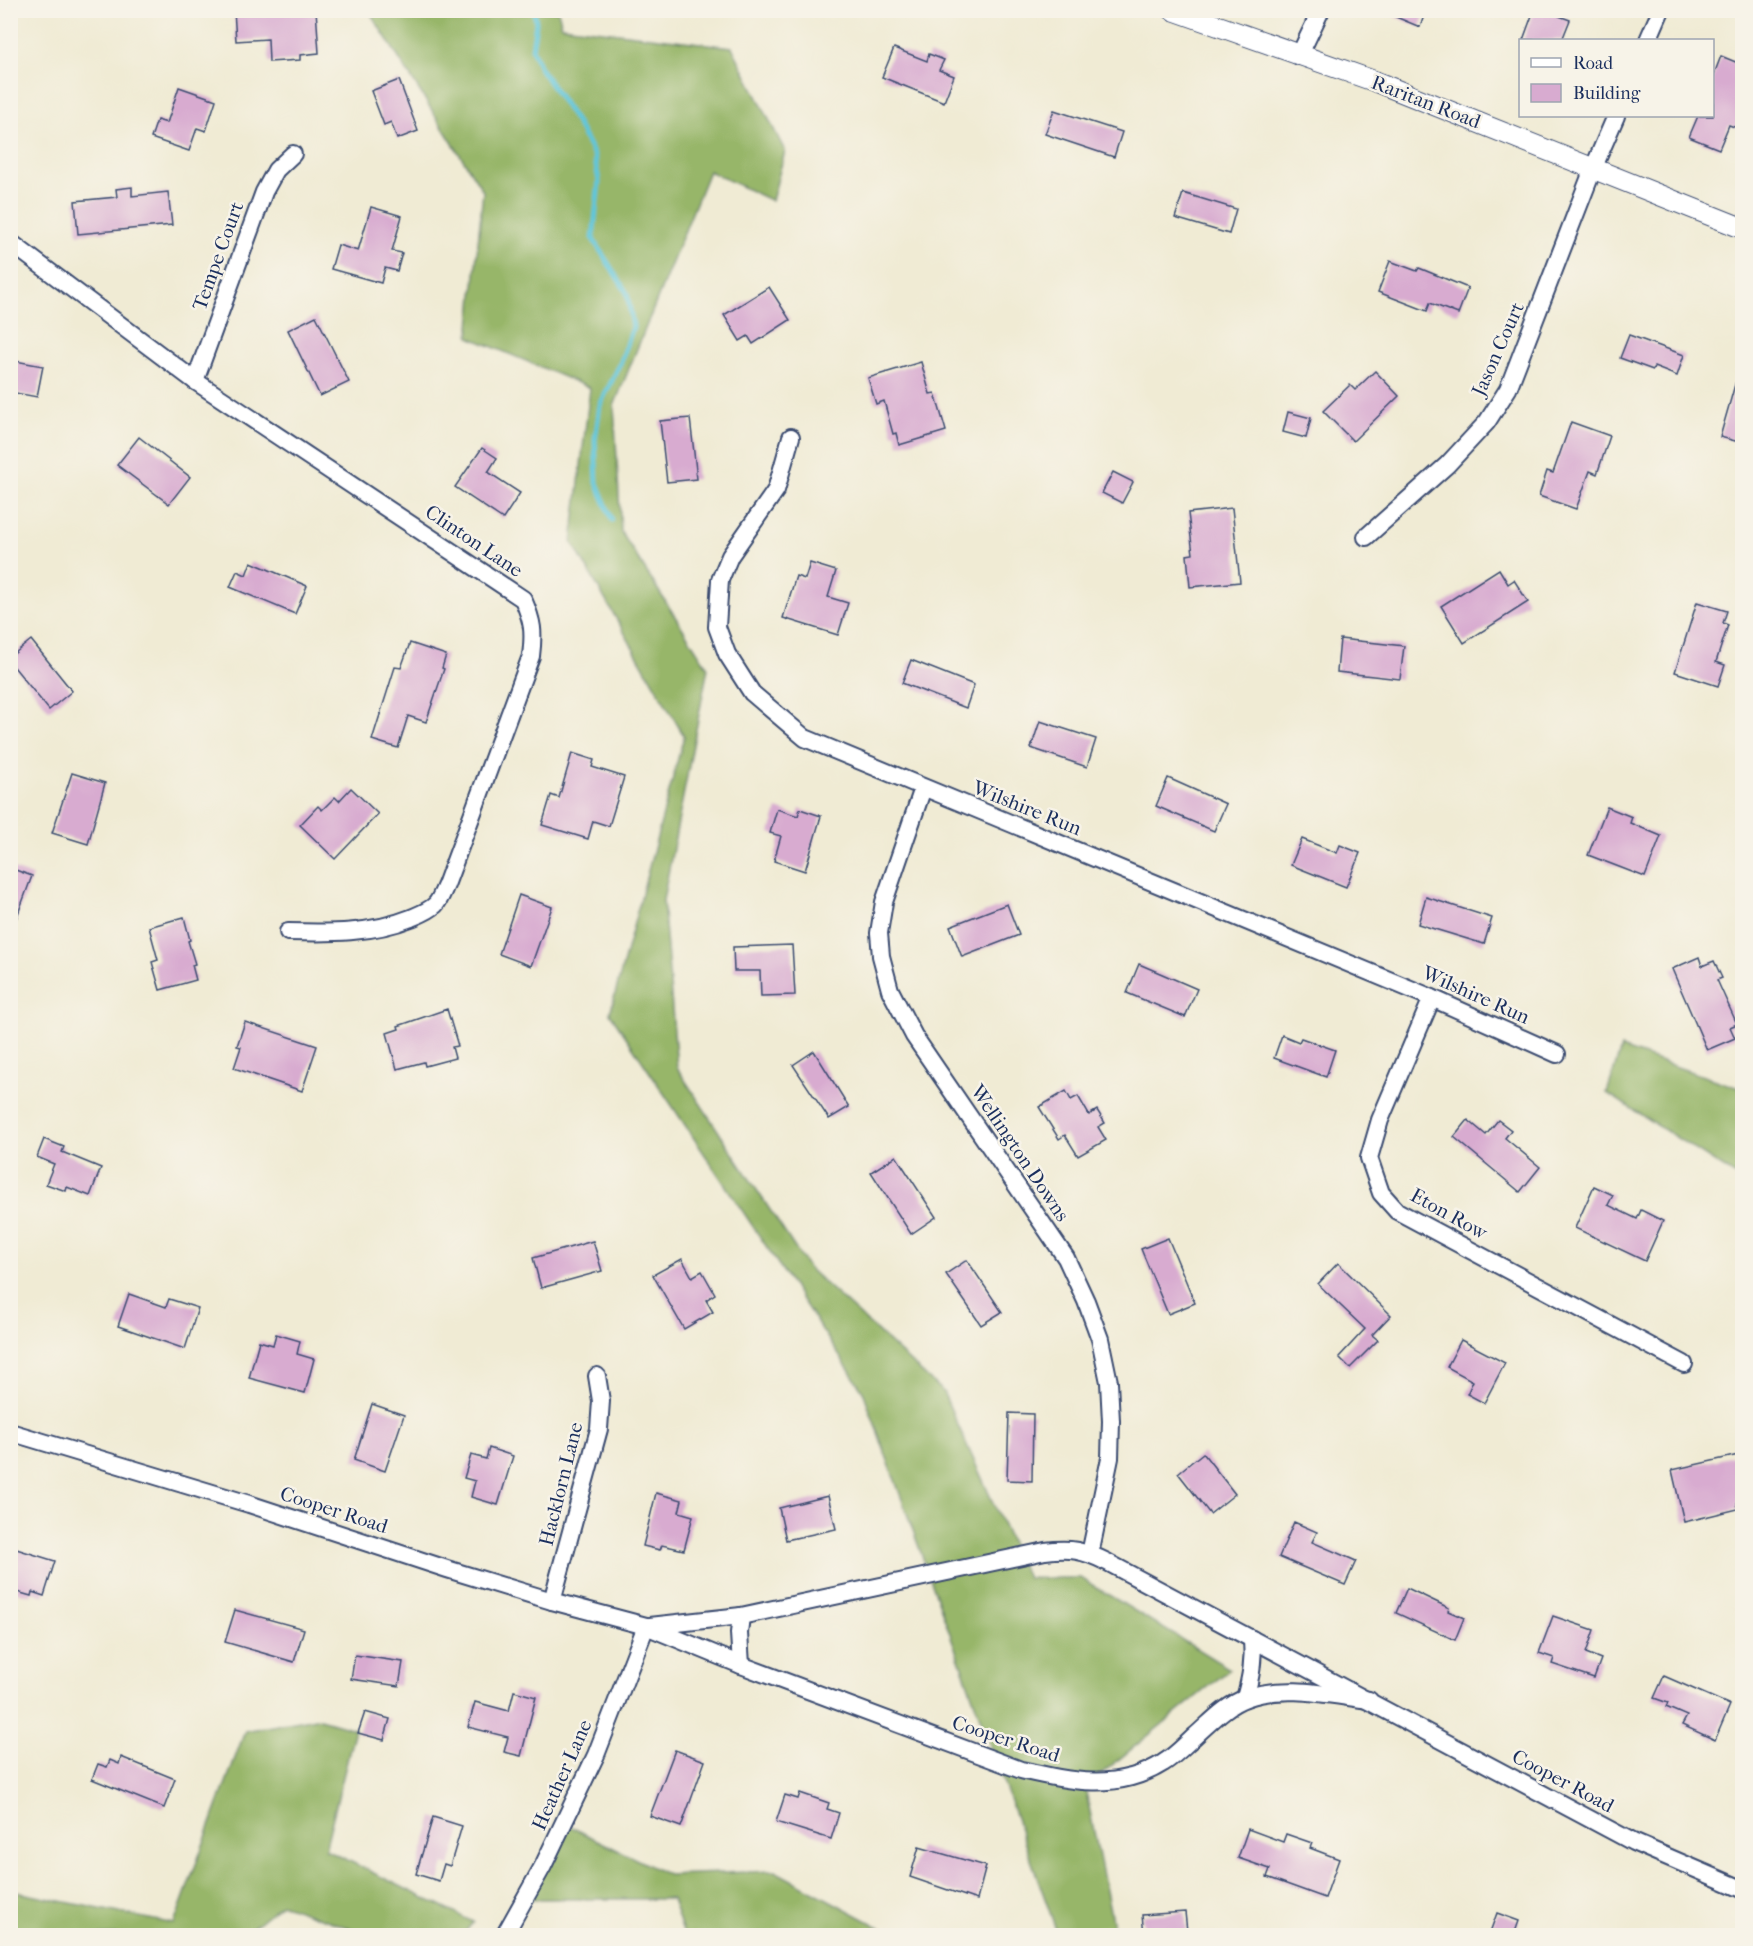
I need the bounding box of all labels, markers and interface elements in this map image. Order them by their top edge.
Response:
legend [1519,39,1714,117]
text: Road [1573,53,1613,74]
street label: Raritan Road [1368,71,1485,134]
text: Building [1573,83,1641,104]
street label: Tempe Court [188,199,248,313]
street label: Jason Court [1466,299,1529,401]
street label: Clinton Lane [421,500,527,582]
street label: Wilshire Run [968,775,1085,840]
street label: Wilshire Run [1418,961,1534,1029]
street label: Wellington Downs [965,1080,1074,1226]
street label: Eton Row [1407,1184,1492,1245]
street label: Hacklorn Lane [535,1420,588,1548]
street label: Cooper Road [277,1482,392,1539]
street label: Cooper Road [949,1711,1064,1768]
street label: Heather Lane [527,1716,597,1834]
street label: Cooper Road [1508,1745,1619,1818]

